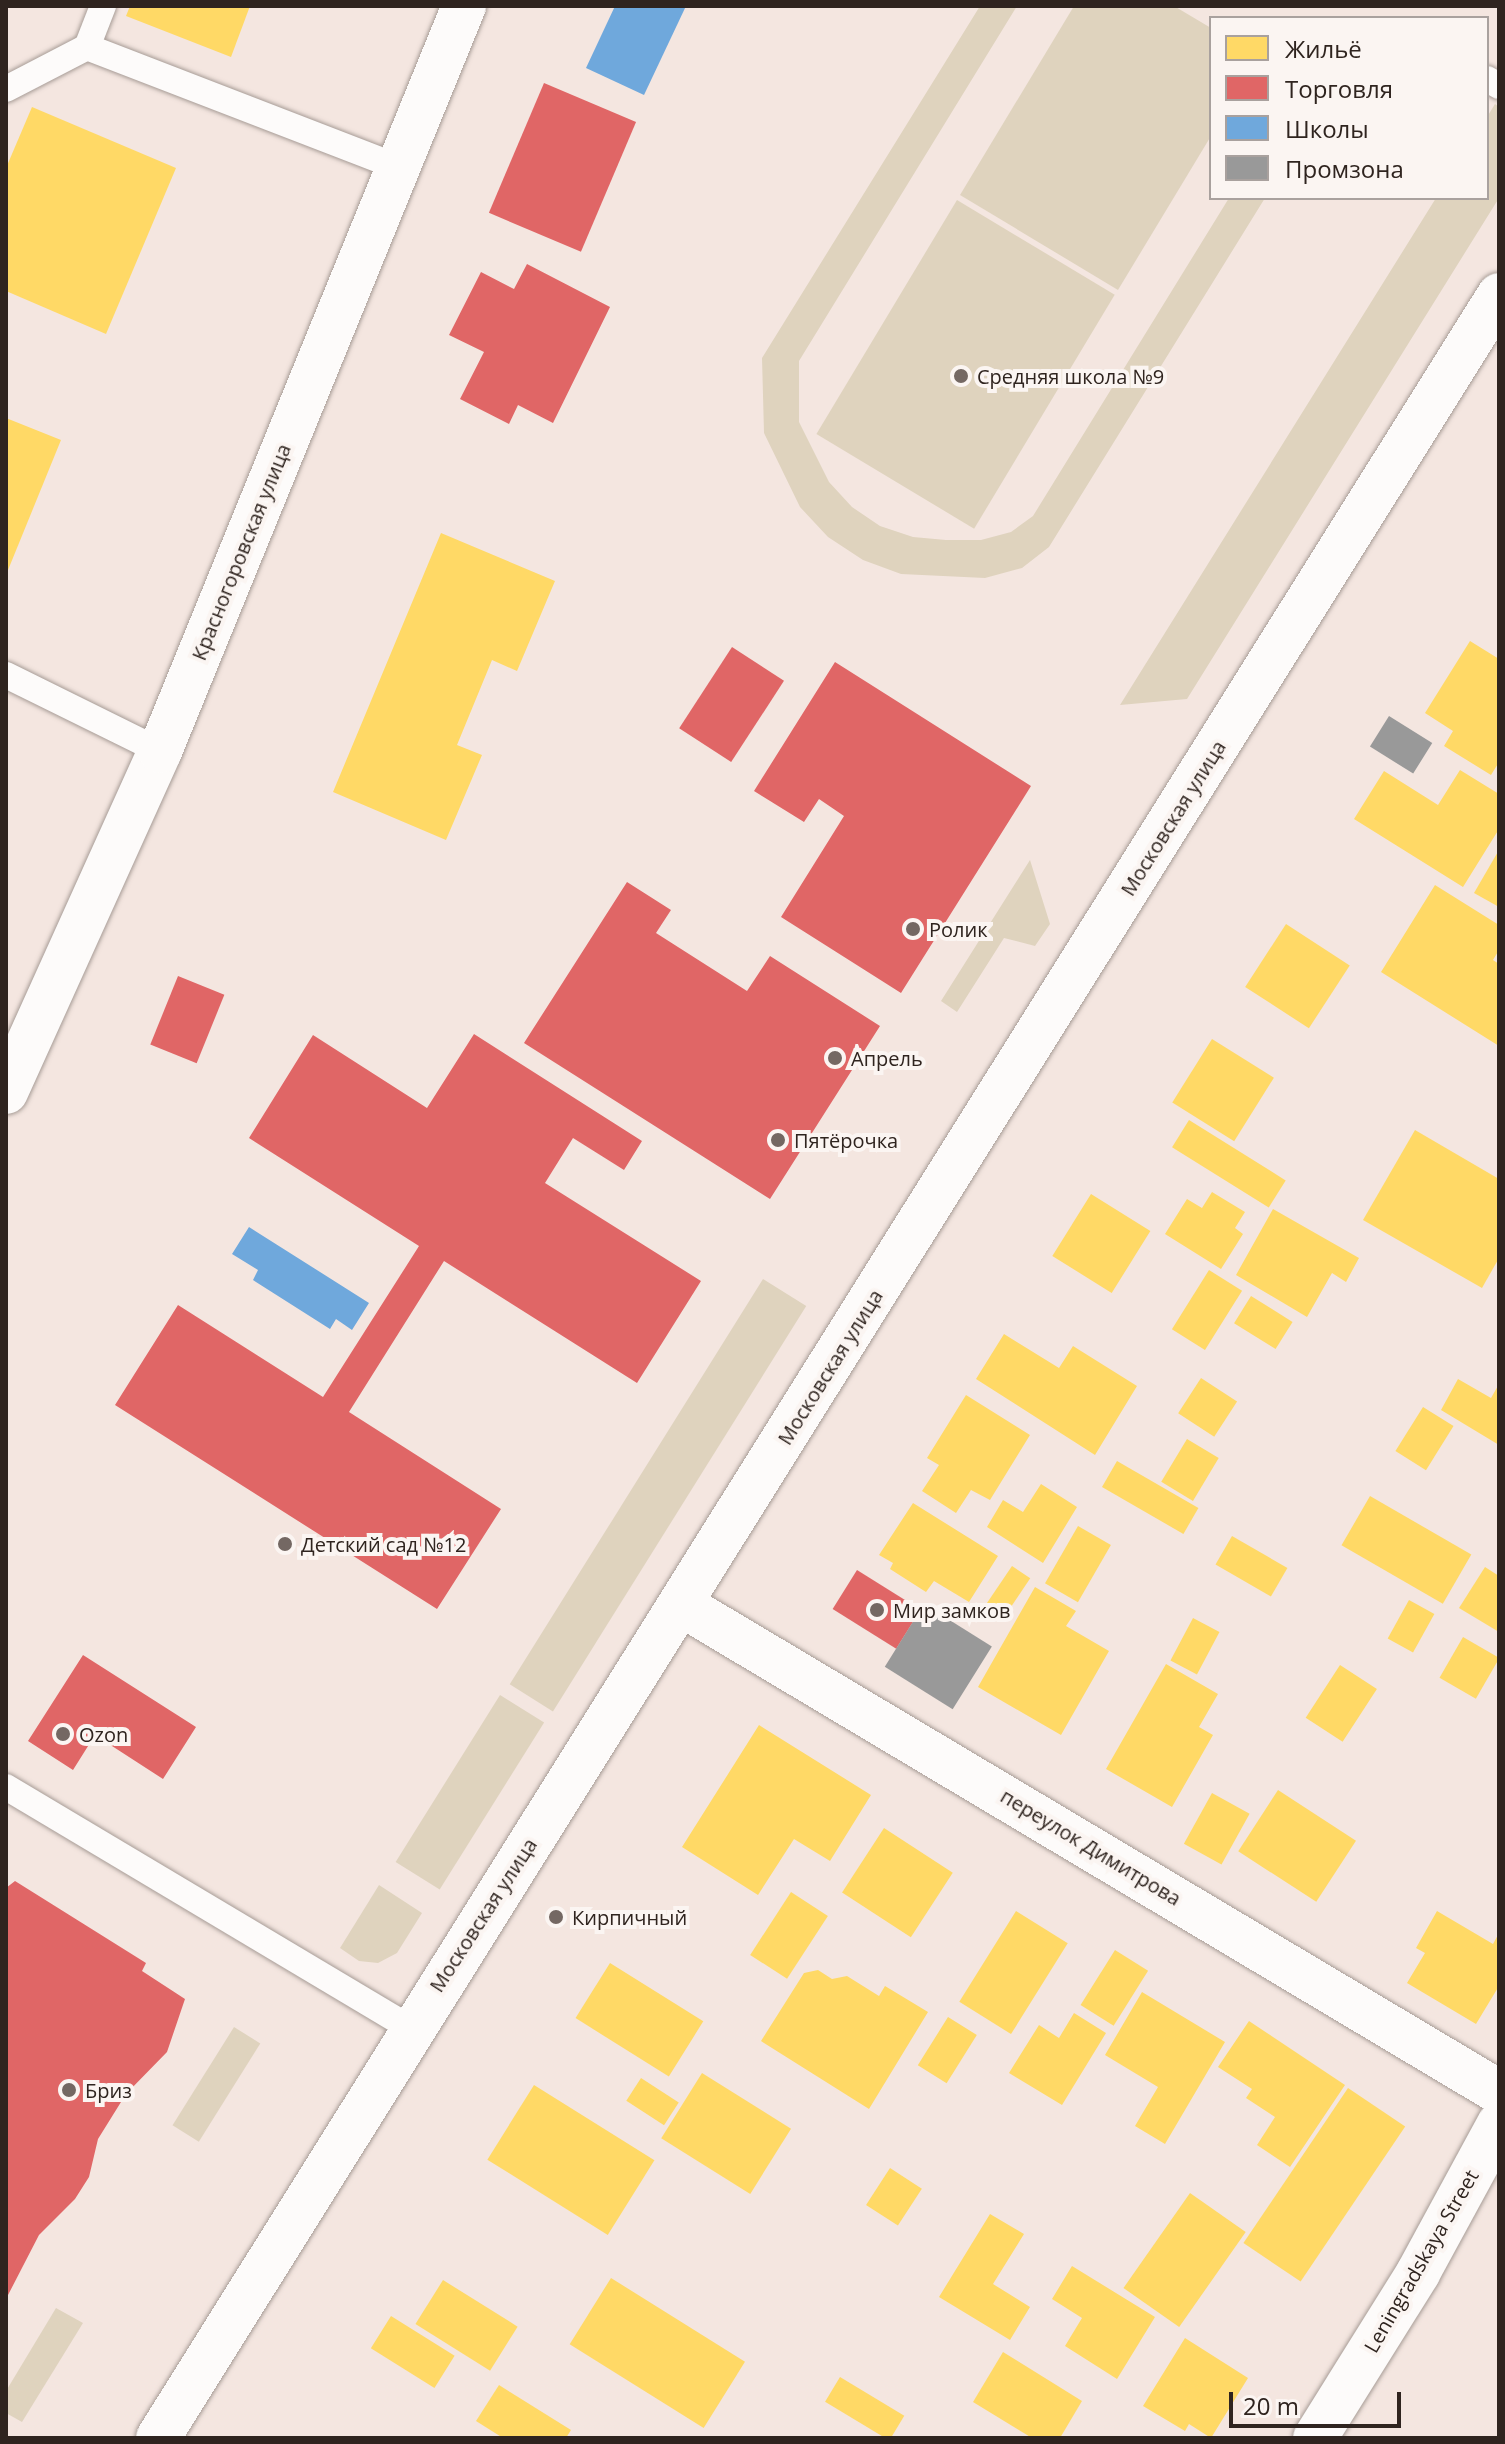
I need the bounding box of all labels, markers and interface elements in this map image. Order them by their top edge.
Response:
legend [1209,16,1489,200]
text: Жильё [1285,32,1362,65]
text: Торговля [1285,72,1393,105]
text: Школы [1285,112,1369,145]
text: Промзона [1285,152,1404,185]
place label: Средняя школа №9 [977,364,1164,388]
marker: Средняя школа №9 [952,367,970,385]
street label: Красногоровская улица [187,440,295,664]
street label: Московская улица [1116,736,1230,900]
place label: Ролик [929,917,988,941]
marker: Ролик [904,920,922,938]
place label: Апрель [851,1046,923,1070]
marker: Апрель [826,1049,844,1067]
place label: Пятёрочка [794,1128,898,1152]
marker: Пятёрочка [769,1131,787,1149]
street label: Московская улица [773,1285,887,1449]
place label: Детский сад №12 [301,1532,466,1556]
marker: Детский сад №12 [276,1535,294,1553]
place label: Мир замков [893,1598,1010,1622]
marker: Мир замков [868,1601,886,1619]
place label: Ozon [79,1722,128,1746]
marker: Ozon [54,1725,72,1743]
street label: переулок Димитрова [996,1784,1186,1910]
street label: Московская улица [424,1834,542,1996]
place label: Кирпичный [572,1905,687,1929]
marker: Кирпичный [547,1908,565,1926]
place label: Бриз [85,2078,132,2102]
marker: Бриз [60,2081,78,2099]
street label: Leningradskaya Street [1359,2165,1483,2357]
scale bar [1233,2376,1405,2426]
text: 20 m [1243,2389,1299,2422]

